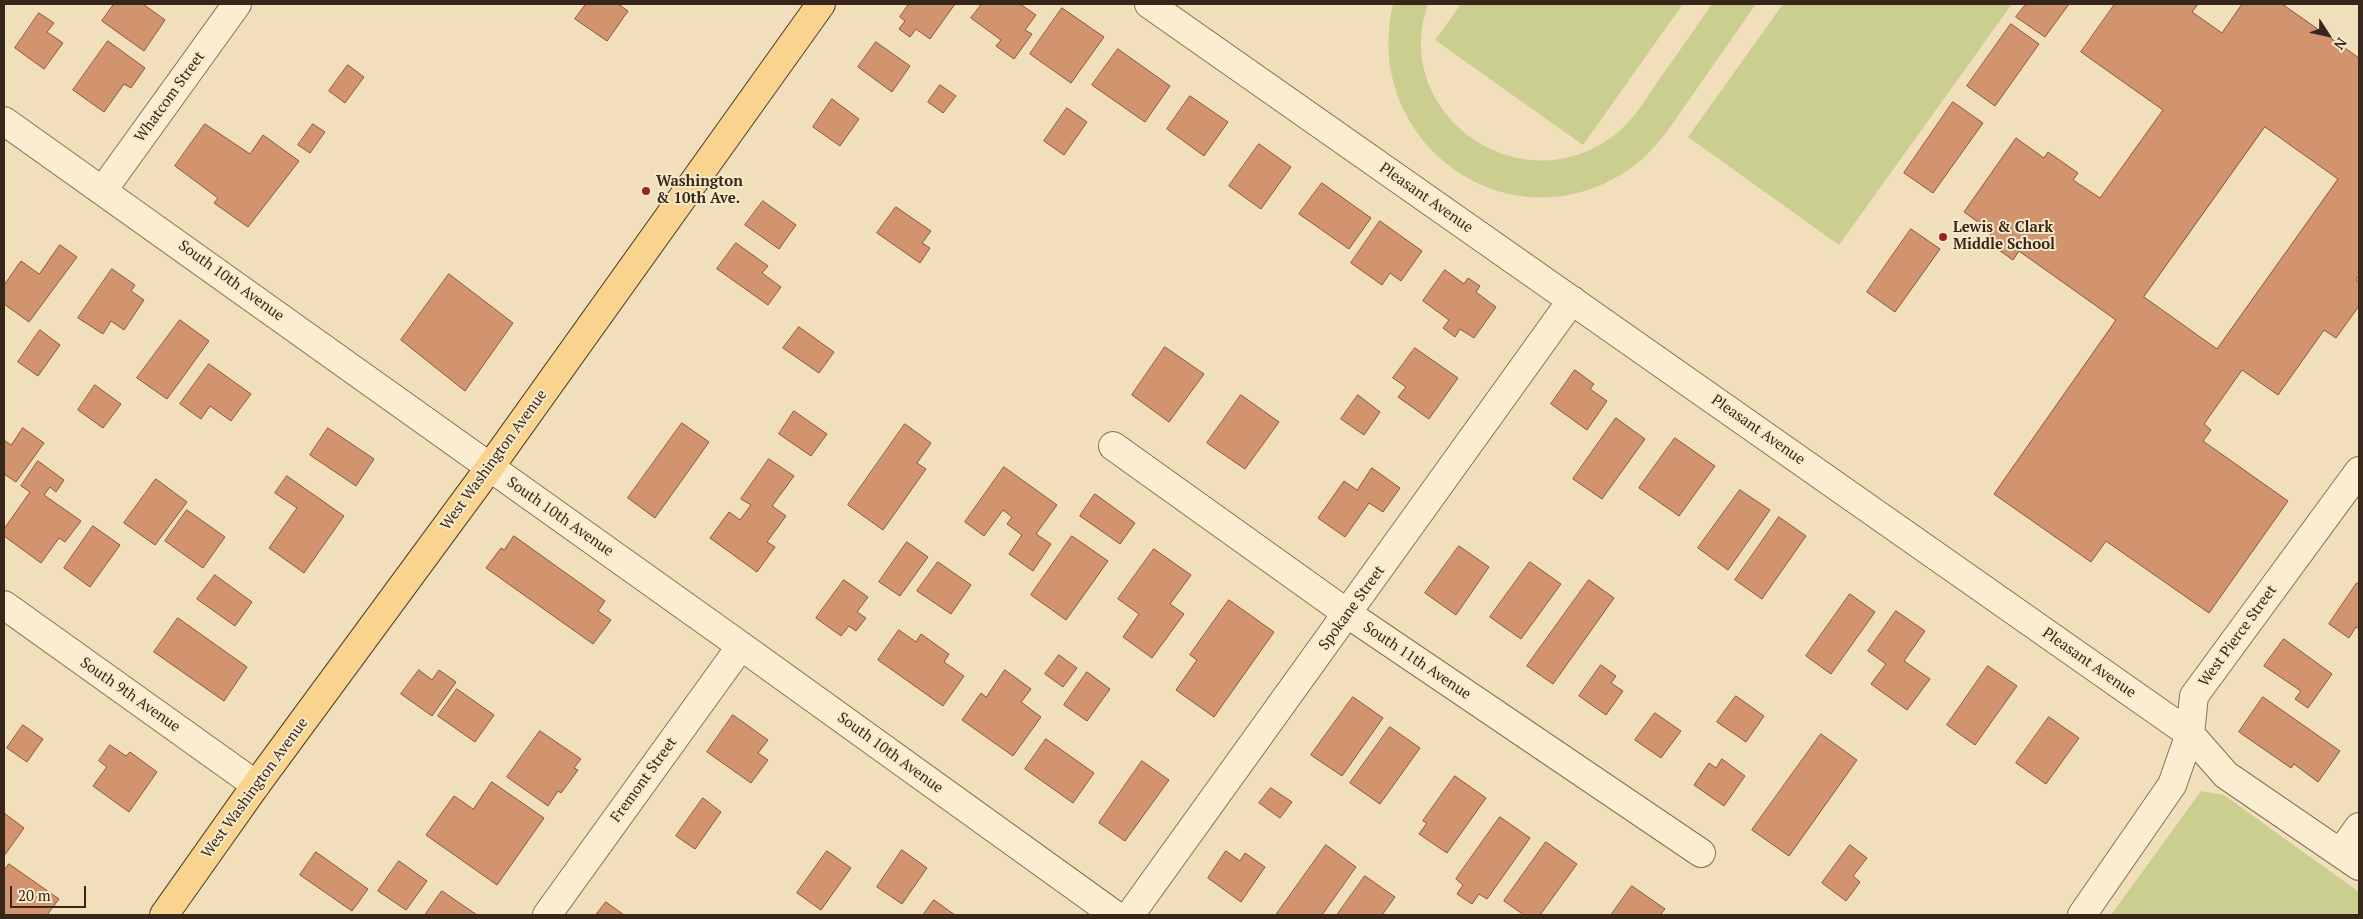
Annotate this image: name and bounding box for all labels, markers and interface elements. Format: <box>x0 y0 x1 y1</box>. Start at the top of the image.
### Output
north arrow <box>2303 10 2353 60</box>
text: N <box>2330 34 2352 54</box>
street label: Whatcom Street <box>131 48 209 146</box>
street label: Pleasant Avenue <box>1376 159 1476 237</box>
place label: Washington & 10th Ave. <box>656 173 743 208</box>
marker: Washington & 10th Ave. <box>640 185 652 197</box>
place label: Lewis & Clark Middle School <box>1953 219 2055 254</box>
marker: Lewis & Clark Middle School <box>1937 231 1949 243</box>
street label: South 10th Avenue <box>175 237 287 325</box>
street label: West Washington Avenue <box>437 386 551 534</box>
street label: Pleasant Avenue <box>1708 391 1808 469</box>
street label: South 10th Avenue <box>503 473 617 561</box>
street label: Spokane Street <box>1315 562 1389 654</box>
street label: West Pierce Street <box>2195 582 2281 690</box>
street label: South 11th Avenue <box>1360 618 1474 704</box>
street label: Pleasant Avenue <box>2039 624 2139 702</box>
street label: South 9th Avenue <box>76 654 184 736</box>
street label: South 10th Avenue <box>834 709 946 797</box>
street label: West Washington Avenue <box>198 714 312 862</box>
street label: Fremont Street <box>607 734 681 826</box>
scale bar <box>12 876 89 908</box>
text: 20 m <box>18 885 51 905</box>

